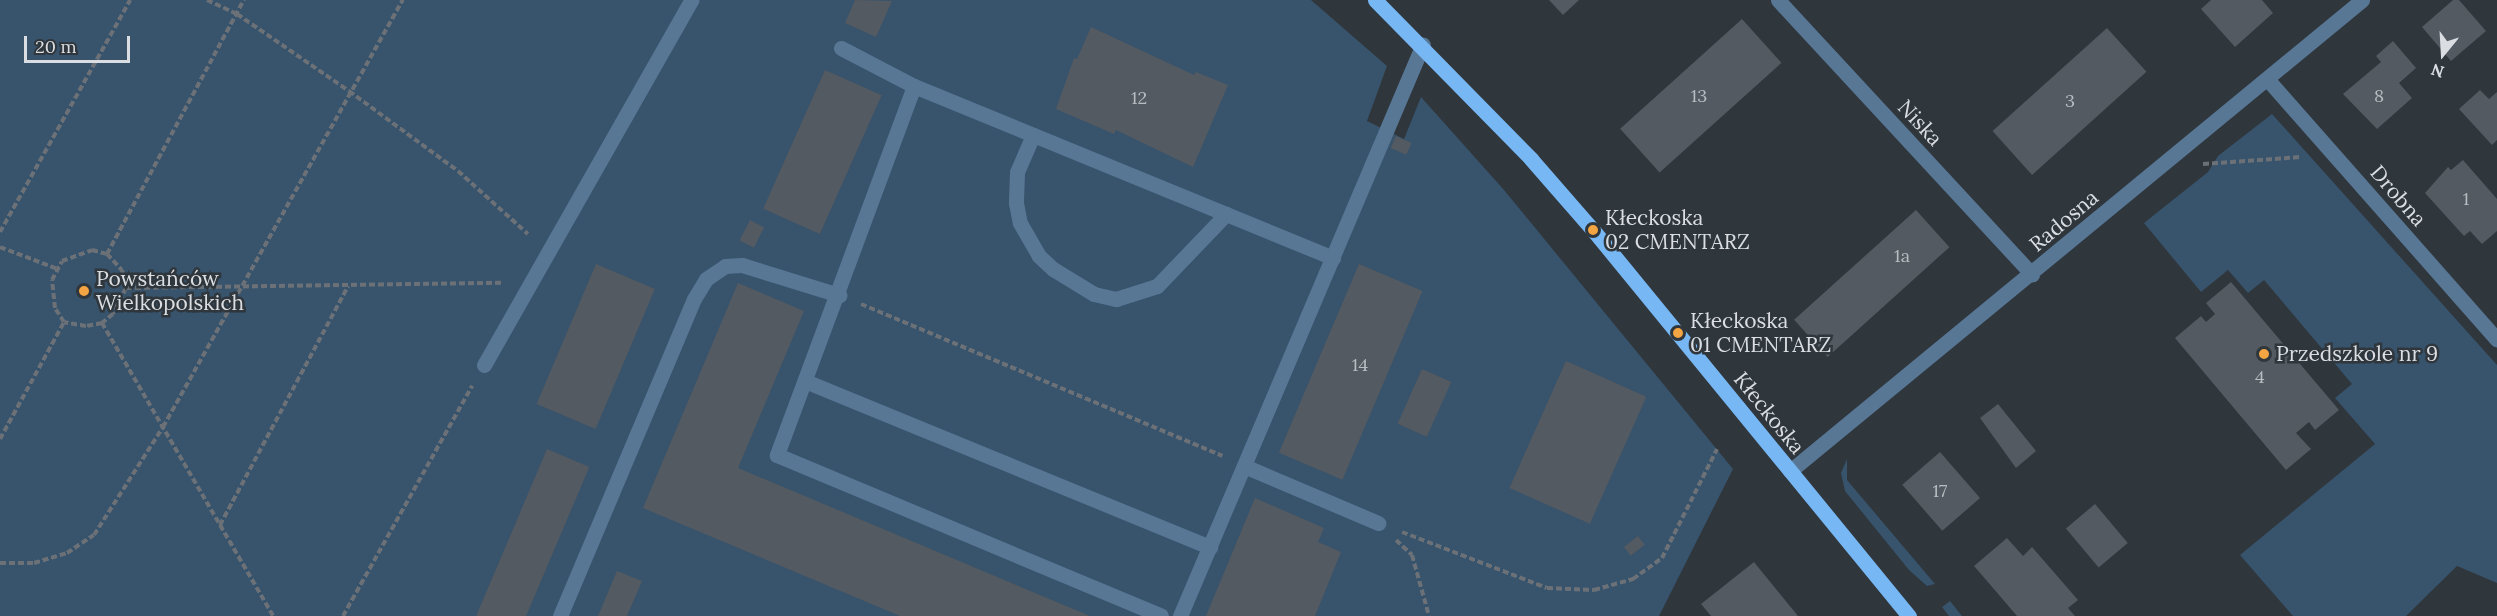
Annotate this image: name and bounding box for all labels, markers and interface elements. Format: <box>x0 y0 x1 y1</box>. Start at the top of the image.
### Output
scale bar <box>27 24 134 62</box>
north arrow <box>2413 24 2473 84</box>
text: 20 m <box>35 35 77 58</box>
text: N <box>2428 60 2446 83</box>
house number: 13 <box>1691 85 1707 107</box>
house number: 8 <box>2374 85 2384 107</box>
house number: 12 <box>1131 87 1147 109</box>
house number: 3 <box>2065 90 2075 112</box>
street label: Niska <box>1892 95 1948 151</box>
street label: Drobna <box>2365 160 2431 232</box>
street label: Radosna <box>2024 185 2104 257</box>
house number: 1 <box>2463 188 2469 210</box>
place label: Kłeckoska 02 CMENTARZ <box>1605 205 1750 255</box>
marker: Kłeckoska 02 CMENTARZ <box>1586 223 1600 237</box>
house number: 1a <box>1894 245 1910 267</box>
place label: Powstańców Wielkopolskich <box>96 266 244 316</box>
marker: Powstańców Wielkopolskich <box>77 284 91 298</box>
place label: Kłeckoska 01 CMENTARZ <box>1690 308 1831 358</box>
marker: Kłeckoska 01 CMENTARZ <box>1671 326 1685 340</box>
place label: Przedszkole nr 9 <box>2276 341 2438 367</box>
marker: Przedszkole nr 9 <box>2257 347 2271 361</box>
house number: 14 <box>1352 354 1368 376</box>
house number: 4 <box>2255 366 2265 388</box>
street label: Kłeckoska <box>1728 367 1810 459</box>
house number: 17 <box>1933 480 1947 502</box>

